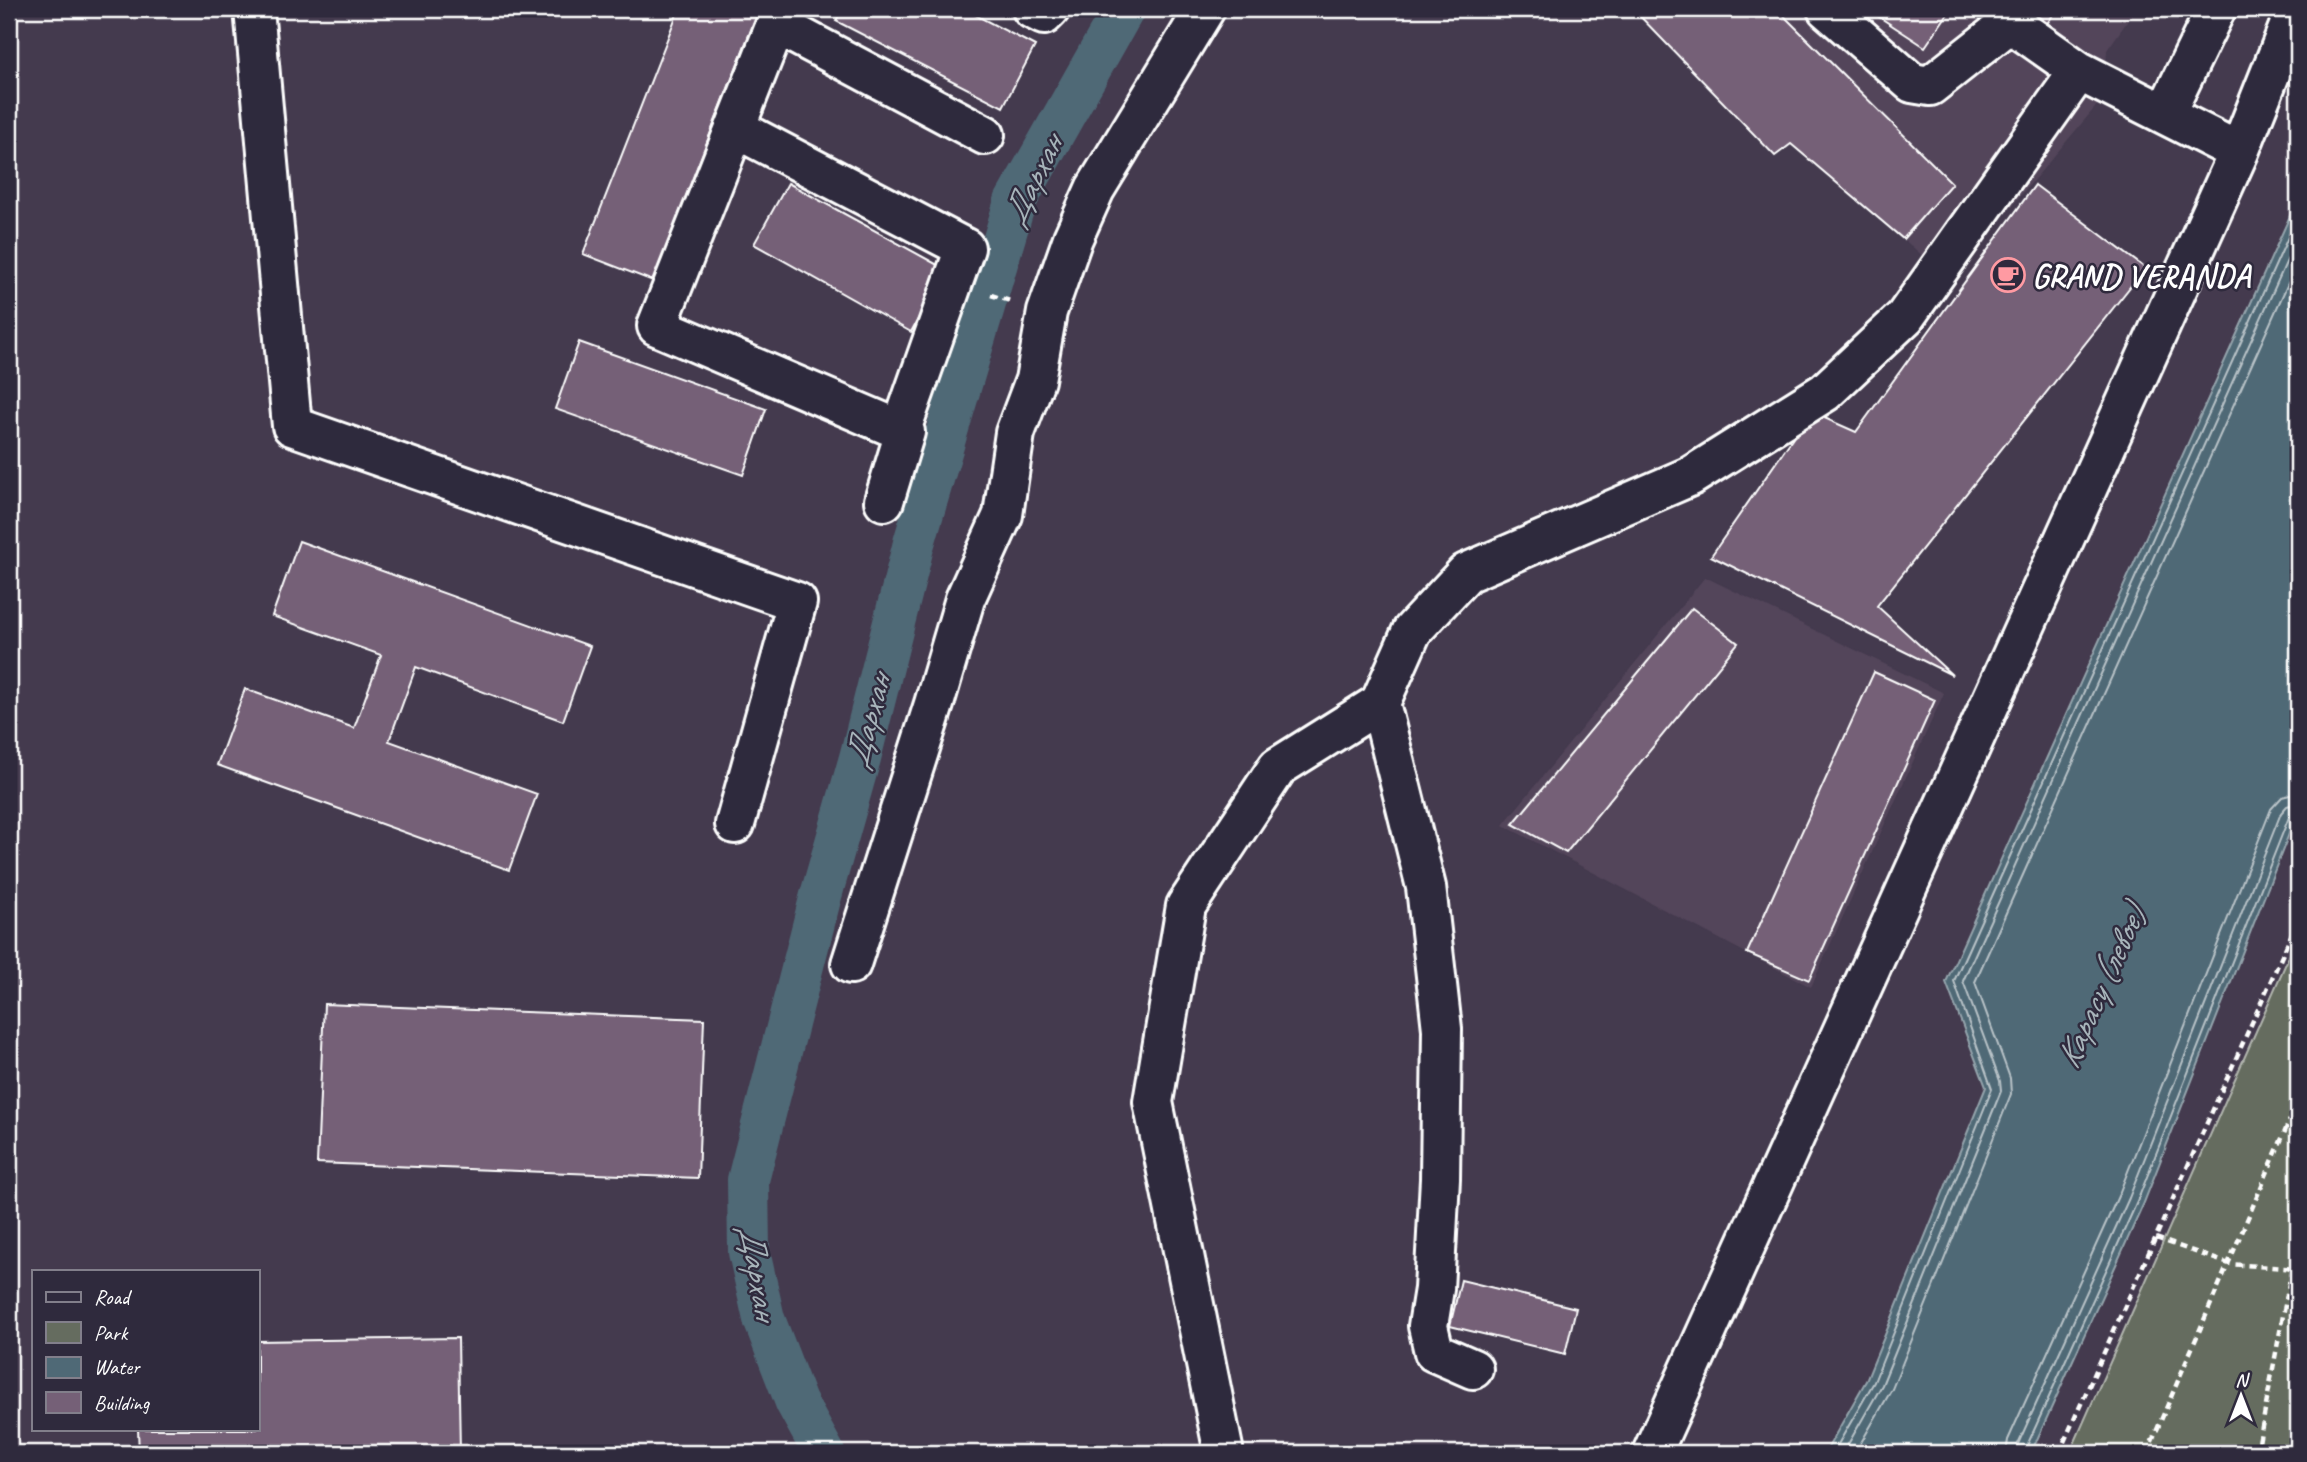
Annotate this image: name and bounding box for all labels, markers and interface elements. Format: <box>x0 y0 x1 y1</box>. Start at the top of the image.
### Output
water label: Дархан <box>991 123 1076 233</box>
place label: GRAND VERANDA <box>2032 255 2252 297</box>
cafe icon: GRAND VERANDA <box>1989 256 2027 294</box>
water label: Дархан <box>833 664 903 773</box>
water label: Карасу (левое) <box>2045 893 2159 1075</box>
water label: Дархан <box>728 1221 790 1328</box>
legend <box>32 1270 259 1430</box>
text: Road <box>94 1284 133 1310</box>
text: Park <box>94 1320 129 1346</box>
text: Water <box>94 1354 141 1380</box>
north arrow <box>2206 1360 2276 1430</box>
text: N <box>2235 1368 2250 1392</box>
text: Building <box>94 1390 151 1416</box>

